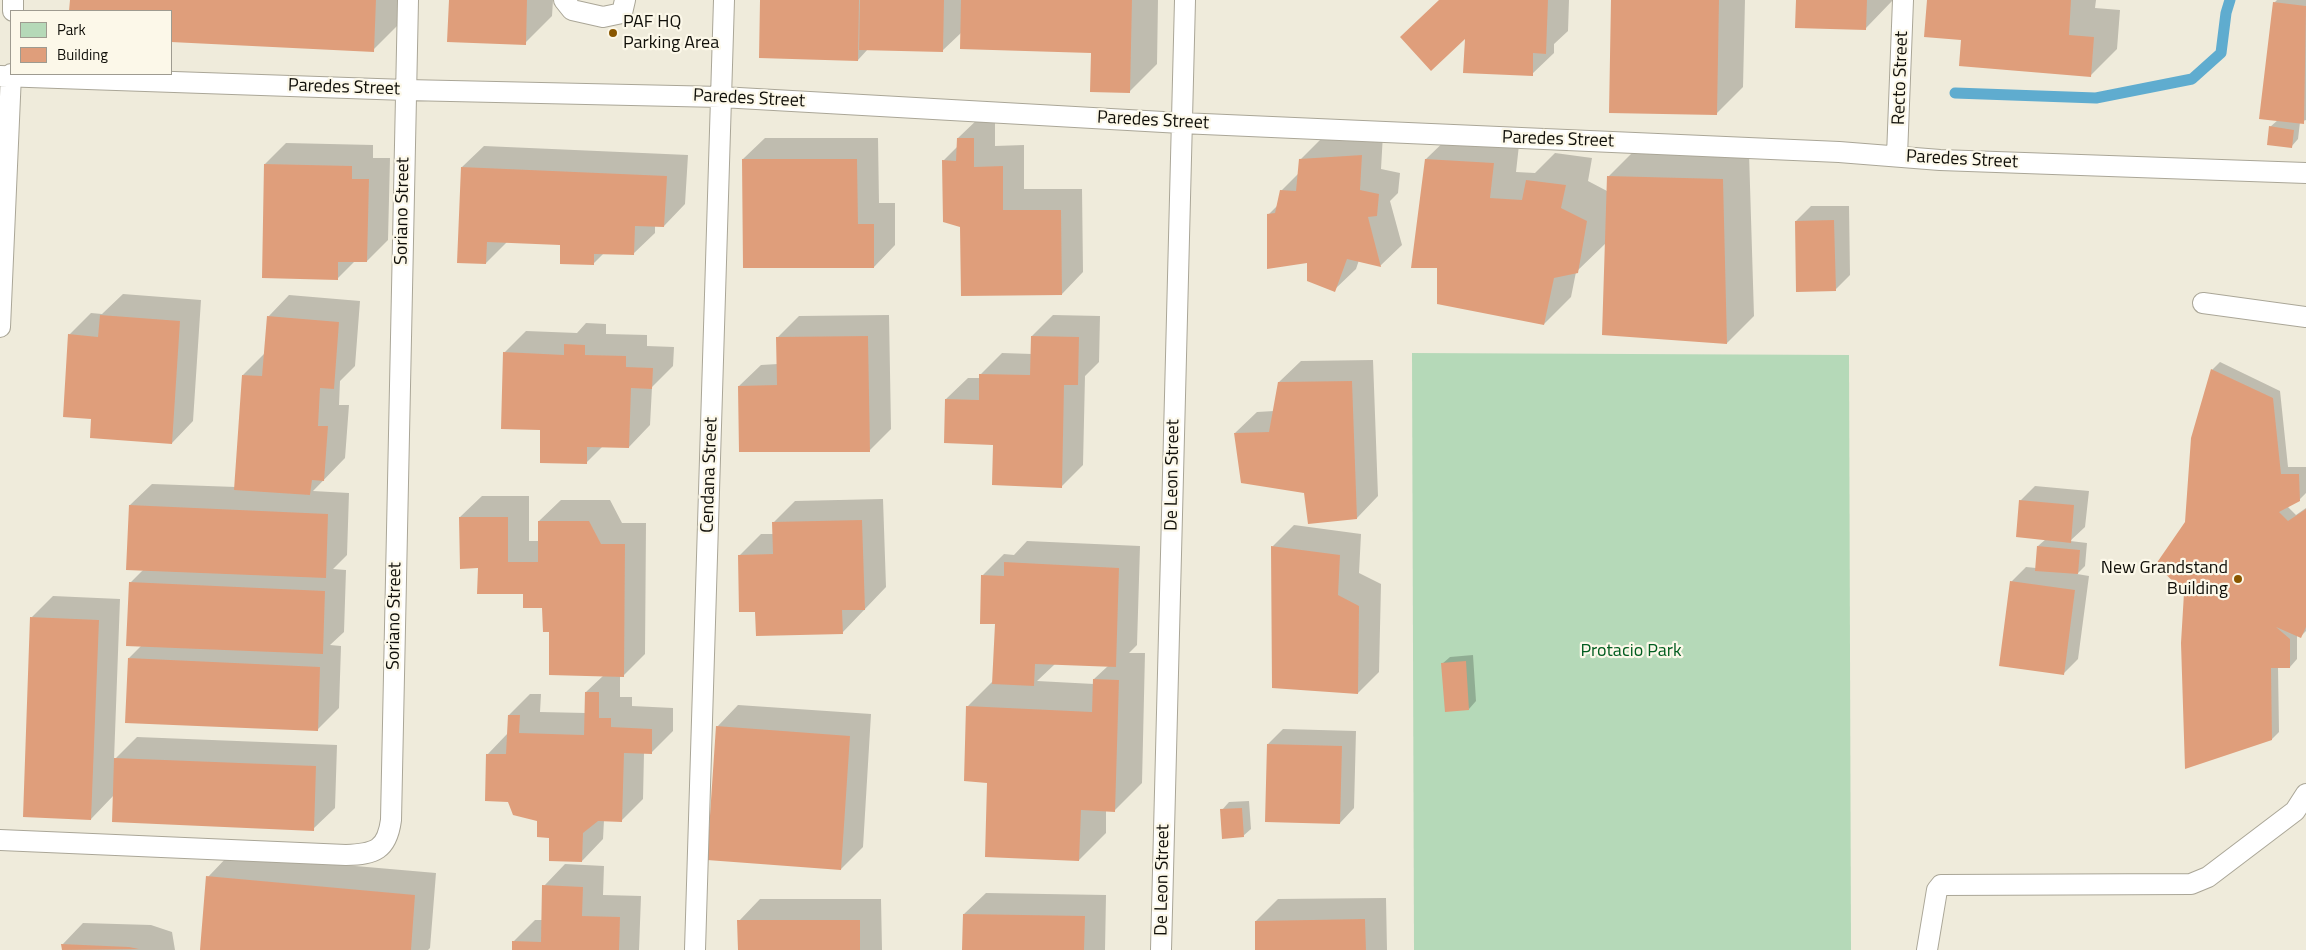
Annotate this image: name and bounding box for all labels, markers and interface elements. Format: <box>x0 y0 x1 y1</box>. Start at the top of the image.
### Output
legend <box>10 10 172 75</box>
place label: PAF HQ Parking Area <box>623 12 719 54</box>
text: Park <box>57 18 86 41</box>
marker: PAF HQ Parking Area <box>607 27 619 39</box>
street label: Recto Street <box>1889 31 1913 125</box>
text: Building <box>57 43 108 66</box>
street label: Paredes Street <box>288 75 400 101</box>
street label: Paredes Street <box>692 85 806 113</box>
street label: Paredes Street <box>1096 107 1210 135</box>
street label: Paredes Street <box>1502 127 1614 153</box>
street label: Paredes Street <box>1905 146 2019 174</box>
street label: Soriano Street <box>391 157 415 265</box>
street label: Cendana Street <box>697 417 723 533</box>
street label: De Leon Street <box>1161 419 1185 531</box>
place label: New Grandstand Building <box>2101 558 2228 600</box>
street label: Soriano Street <box>383 562 407 670</box>
marker: New Grandstand Building <box>2232 573 2244 585</box>
park label: Protacio Park <box>1580 641 1682 663</box>
street label: De Leon Street <box>1151 824 1175 936</box>

